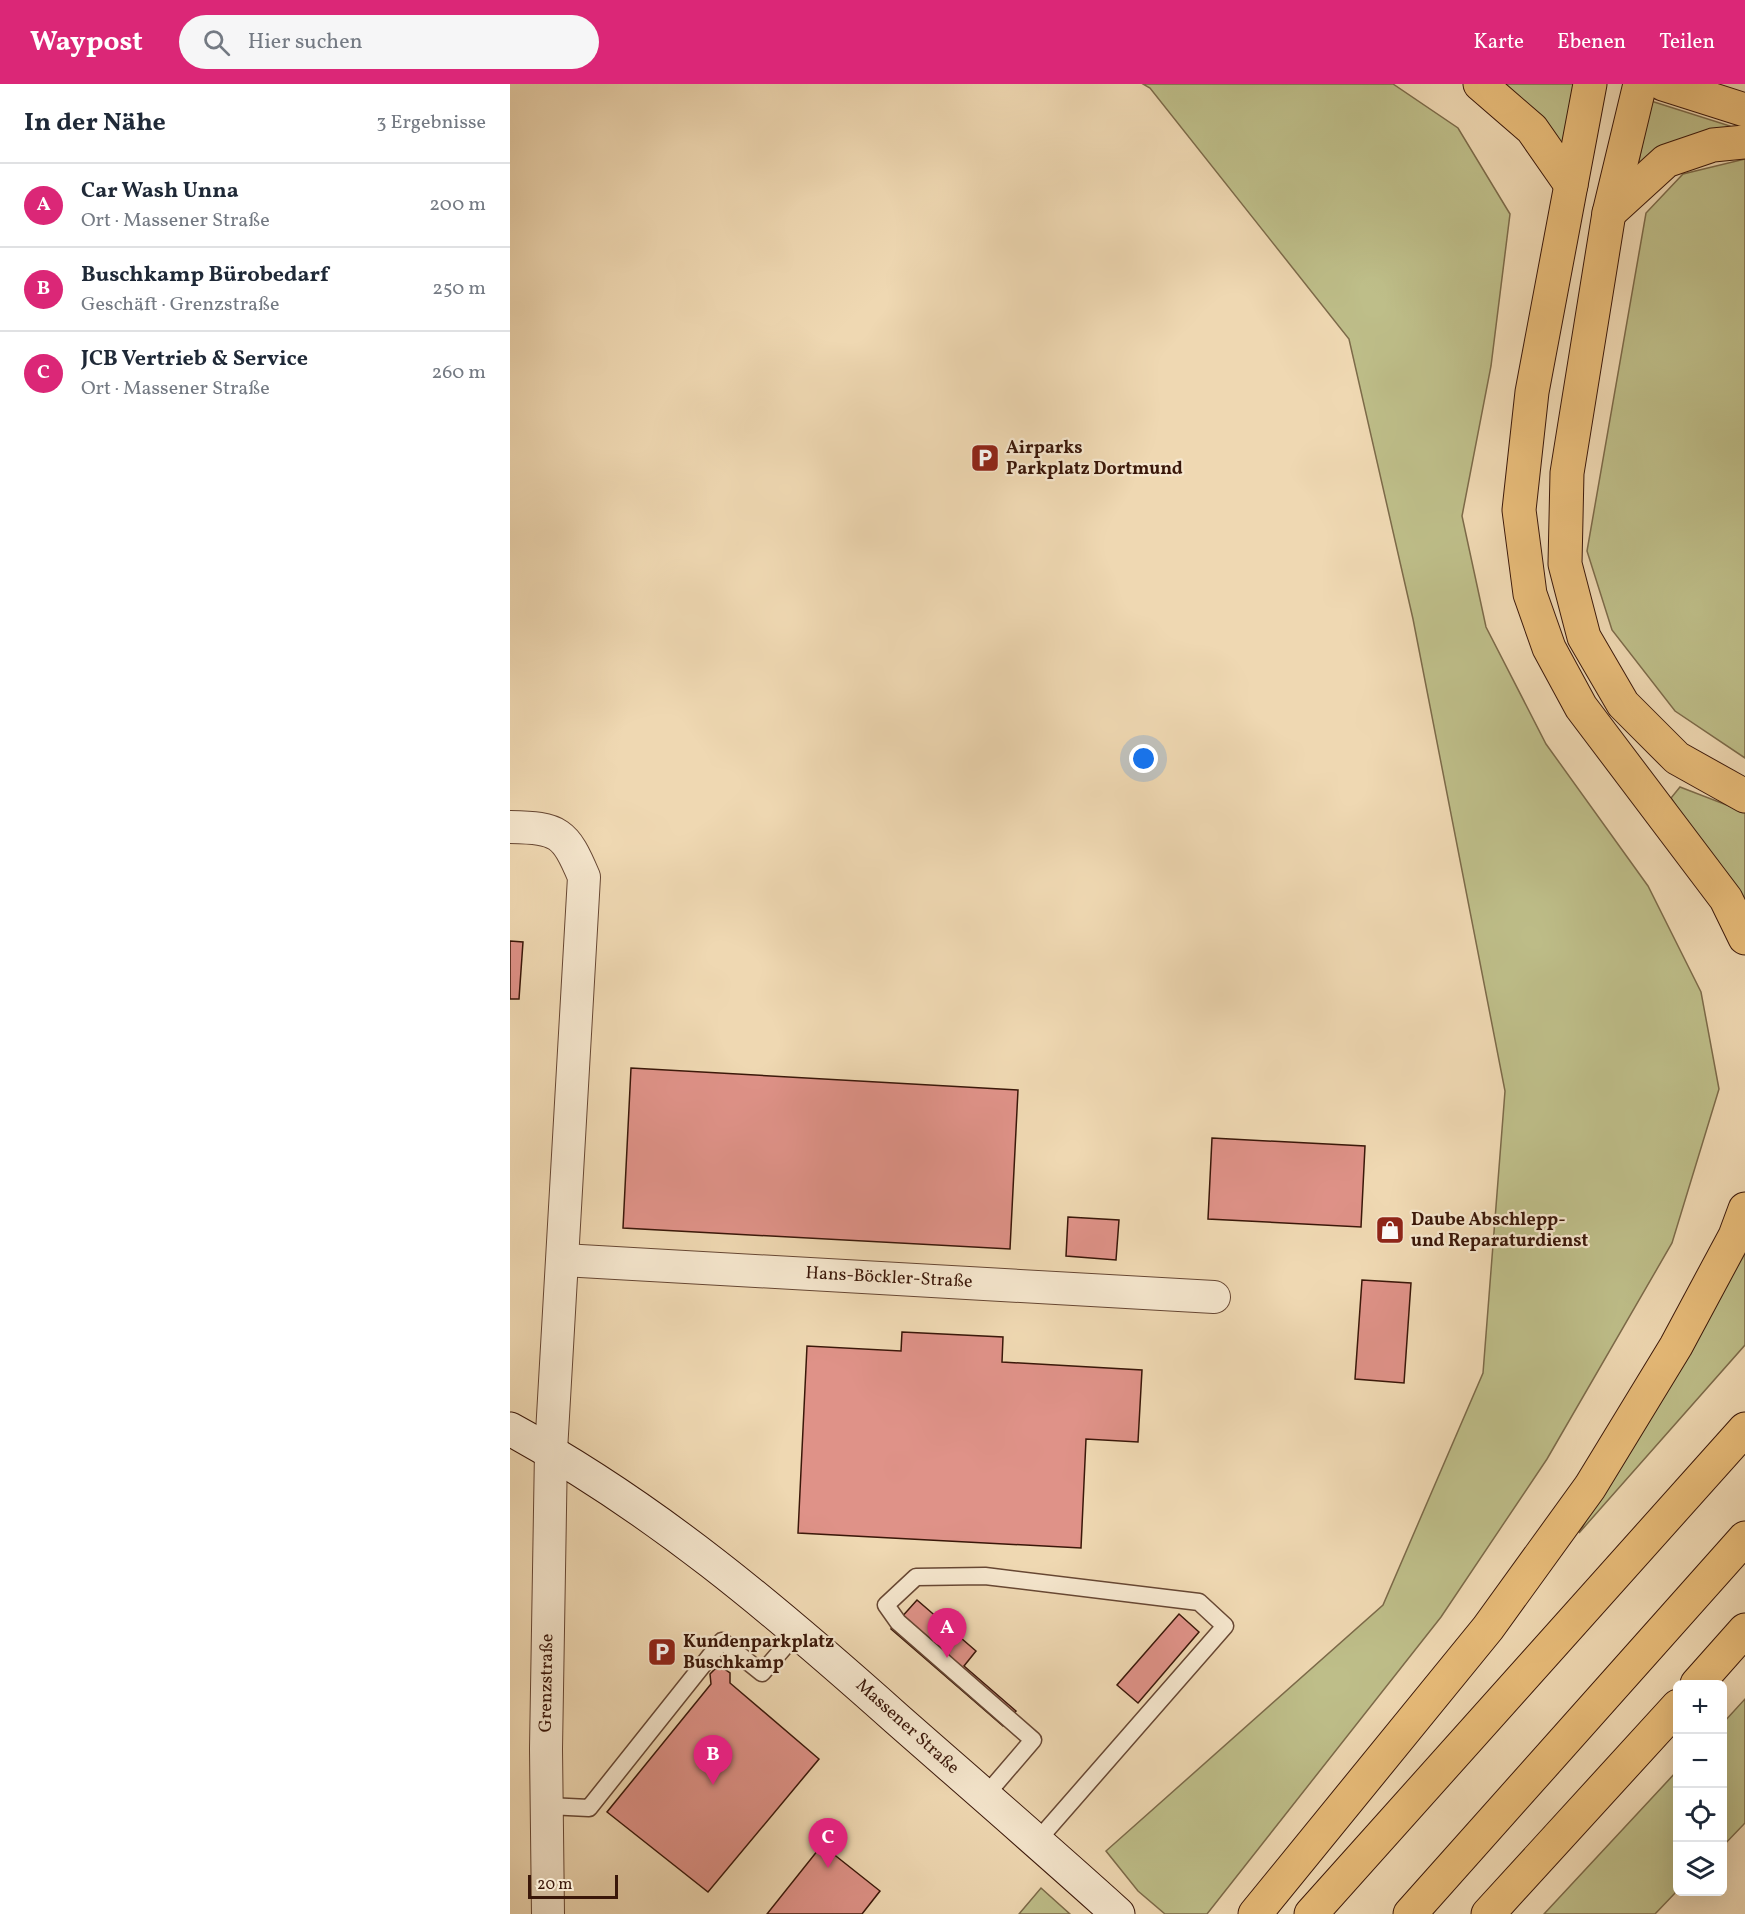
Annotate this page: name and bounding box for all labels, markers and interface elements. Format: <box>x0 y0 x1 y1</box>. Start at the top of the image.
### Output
search box <box>179 15 599 69</box>
text: Waypost <box>30 23 143 62</box>
icon: search <box>200 26 233 59</box>
text: Hier suchen <box>248 27 363 58</box>
text: Karte <box>1473 28 1524 57</box>
text: Ebenen <box>1557 28 1626 57</box>
text: Teilen <box>1659 28 1715 57</box>
text: In der Nähe <box>24 105 166 141</box>
text: 3 Ergebnisse <box>376 109 486 137</box>
text: Car Wash Unna <box>81 176 239 207</box>
text: A <box>36 191 51 219</box>
text: 200 m <box>429 191 486 219</box>
text: Ort · Massener Straße <box>81 207 270 235</box>
text: Buschkamp Bürobedarf <box>81 260 329 291</box>
text: B <box>37 275 50 303</box>
text: 250 m <box>432 275 486 303</box>
text: Geschäft · Grenzstraße <box>81 291 279 319</box>
text: JCB Vertrieb & Service <box>81 344 308 375</box>
text: C <box>37 359 50 387</box>
text: 260 m <box>431 359 486 387</box>
text: Ort · Massener Straße <box>81 375 270 403</box>
place label: Airparks Parkplatz Dortmund <box>1006 436 1183 482</box>
parking icon: Airparks Parkplatz Dortmund <box>969 442 1001 474</box>
your location <box>1129 744 1158 773</box>
place label: Daube Abschlepp- und Reparaturdienst <box>1411 1208 1588 1254</box>
shop icon: Daube Abschlepp- und Reparaturdienst <box>1374 1214 1406 1246</box>
street label: Hans-Böckler-Straße <box>805 1261 973 1295</box>
pin: A <box>928 1608 966 1658</box>
place label: Kundenparkplatz Buschkamp <box>683 1630 834 1676</box>
street label: Grenzstraße <box>534 1633 560 1733</box>
parking icon: Kundenparkplatz Buschkamp <box>646 1636 678 1668</box>
street label: Massener Straße <box>850 1674 964 1780</box>
map controls <box>1673 1680 1727 1896</box>
button: + <box>1673 1680 1727 1734</box>
button: − <box>1673 1734 1727 1788</box>
pin: B <box>694 1736 732 1785</box>
button: locate <box>1673 1788 1727 1842</box>
pin: C <box>808 1818 848 1868</box>
button: layers <box>1673 1842 1727 1896</box>
scale bar <box>528 1872 618 1900</box>
text: 20 m <box>537 1874 572 1896</box>

